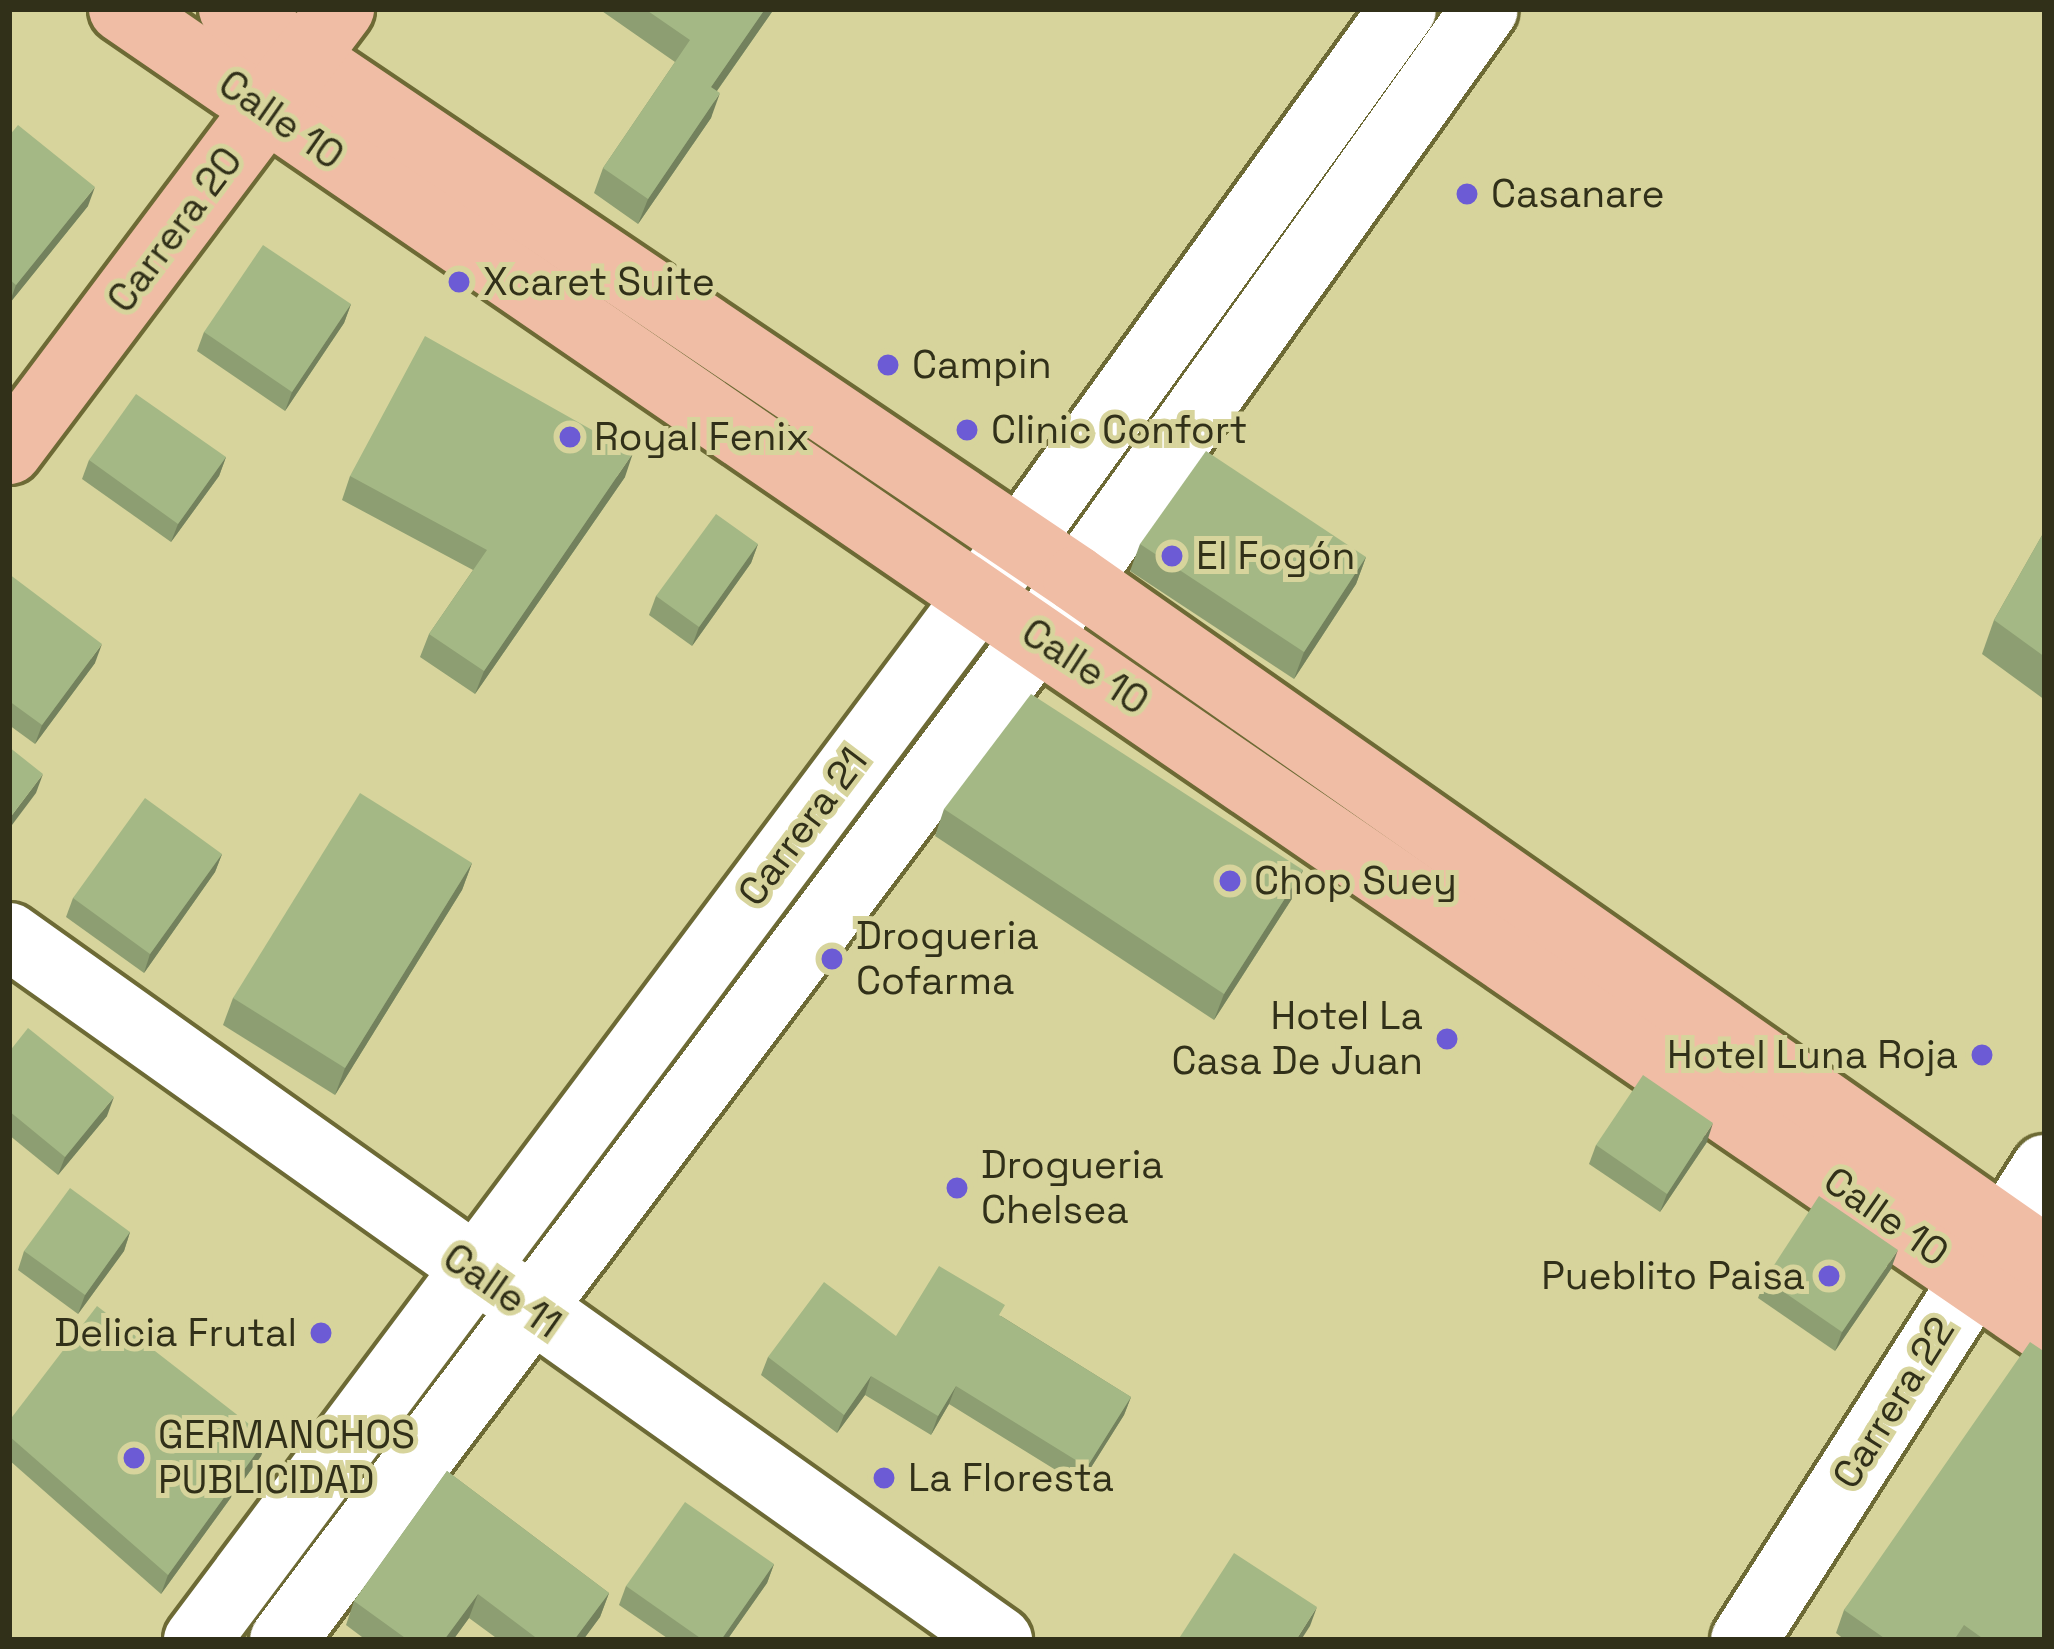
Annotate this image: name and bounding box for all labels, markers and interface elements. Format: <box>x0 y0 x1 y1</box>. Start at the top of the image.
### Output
street label: Calle 10 <box>210 60 352 180</box>
street label: Carrera 20 <box>98 138 252 322</box>
place label: Casanare <box>1491 171 1665 217</box>
marker: Casanare <box>1454 181 1480 207</box>
place label: Xcaret Suite <box>483 259 715 305</box>
marker: Xcaret Suite <box>446 269 472 295</box>
place label: Campin <box>912 342 1052 388</box>
marker: Campin <box>875 352 901 378</box>
place label: Clinic Confort <box>991 407 1248 453</box>
place label: Royal Fenix <box>594 414 809 460</box>
marker: Clinic Confort <box>954 417 980 443</box>
marker: Royal Fenix <box>557 424 583 450</box>
place label: El Fogón <box>1196 533 1356 579</box>
marker: El Fogón <box>1159 543 1185 569</box>
street label: Calle 10 <box>1013 609 1157 725</box>
street label: Carrera 21 <box>728 739 878 915</box>
place label: Chop Suey <box>1254 858 1457 904</box>
marker: Chop Suey <box>1217 868 1243 894</box>
place label: Drogueria Cofarma <box>856 914 1039 1005</box>
marker: Drogueria Cofarma <box>819 946 845 972</box>
place label: Hotel La Casa De Juan <box>1172 994 1423 1085</box>
marker: Hotel La Casa De Juan <box>1434 1026 1460 1052</box>
place label: Hotel Luna Roja <box>1667 1032 1958 1078</box>
marker: Hotel Luna Roja <box>1969 1042 1995 1068</box>
place label: Drogueria Chelsea <box>981 1143 1164 1234</box>
street label: Calle 10 <box>1815 1157 1957 1277</box>
marker: Drogueria Chelsea <box>944 1175 970 1201</box>
street label: Calle 11 <box>434 1234 570 1348</box>
place label: Pueblito Paisa <box>1541 1253 1805 1299</box>
marker: Pueblito Paisa <box>1816 1263 1842 1289</box>
street label: Carrera 22 <box>1823 1309 1965 1497</box>
place label: Delicia Frutal <box>54 1310 297 1356</box>
marker: Delicia Frutal <box>308 1320 334 1346</box>
place label: GERMANCHOS PUBLICIDAD <box>158 1413 415 1504</box>
marker: GERMANCHOS PUBLICIDAD <box>121 1445 147 1471</box>
place label: La Floresta <box>908 1455 1114 1501</box>
marker: La Floresta <box>871 1465 897 1491</box>

